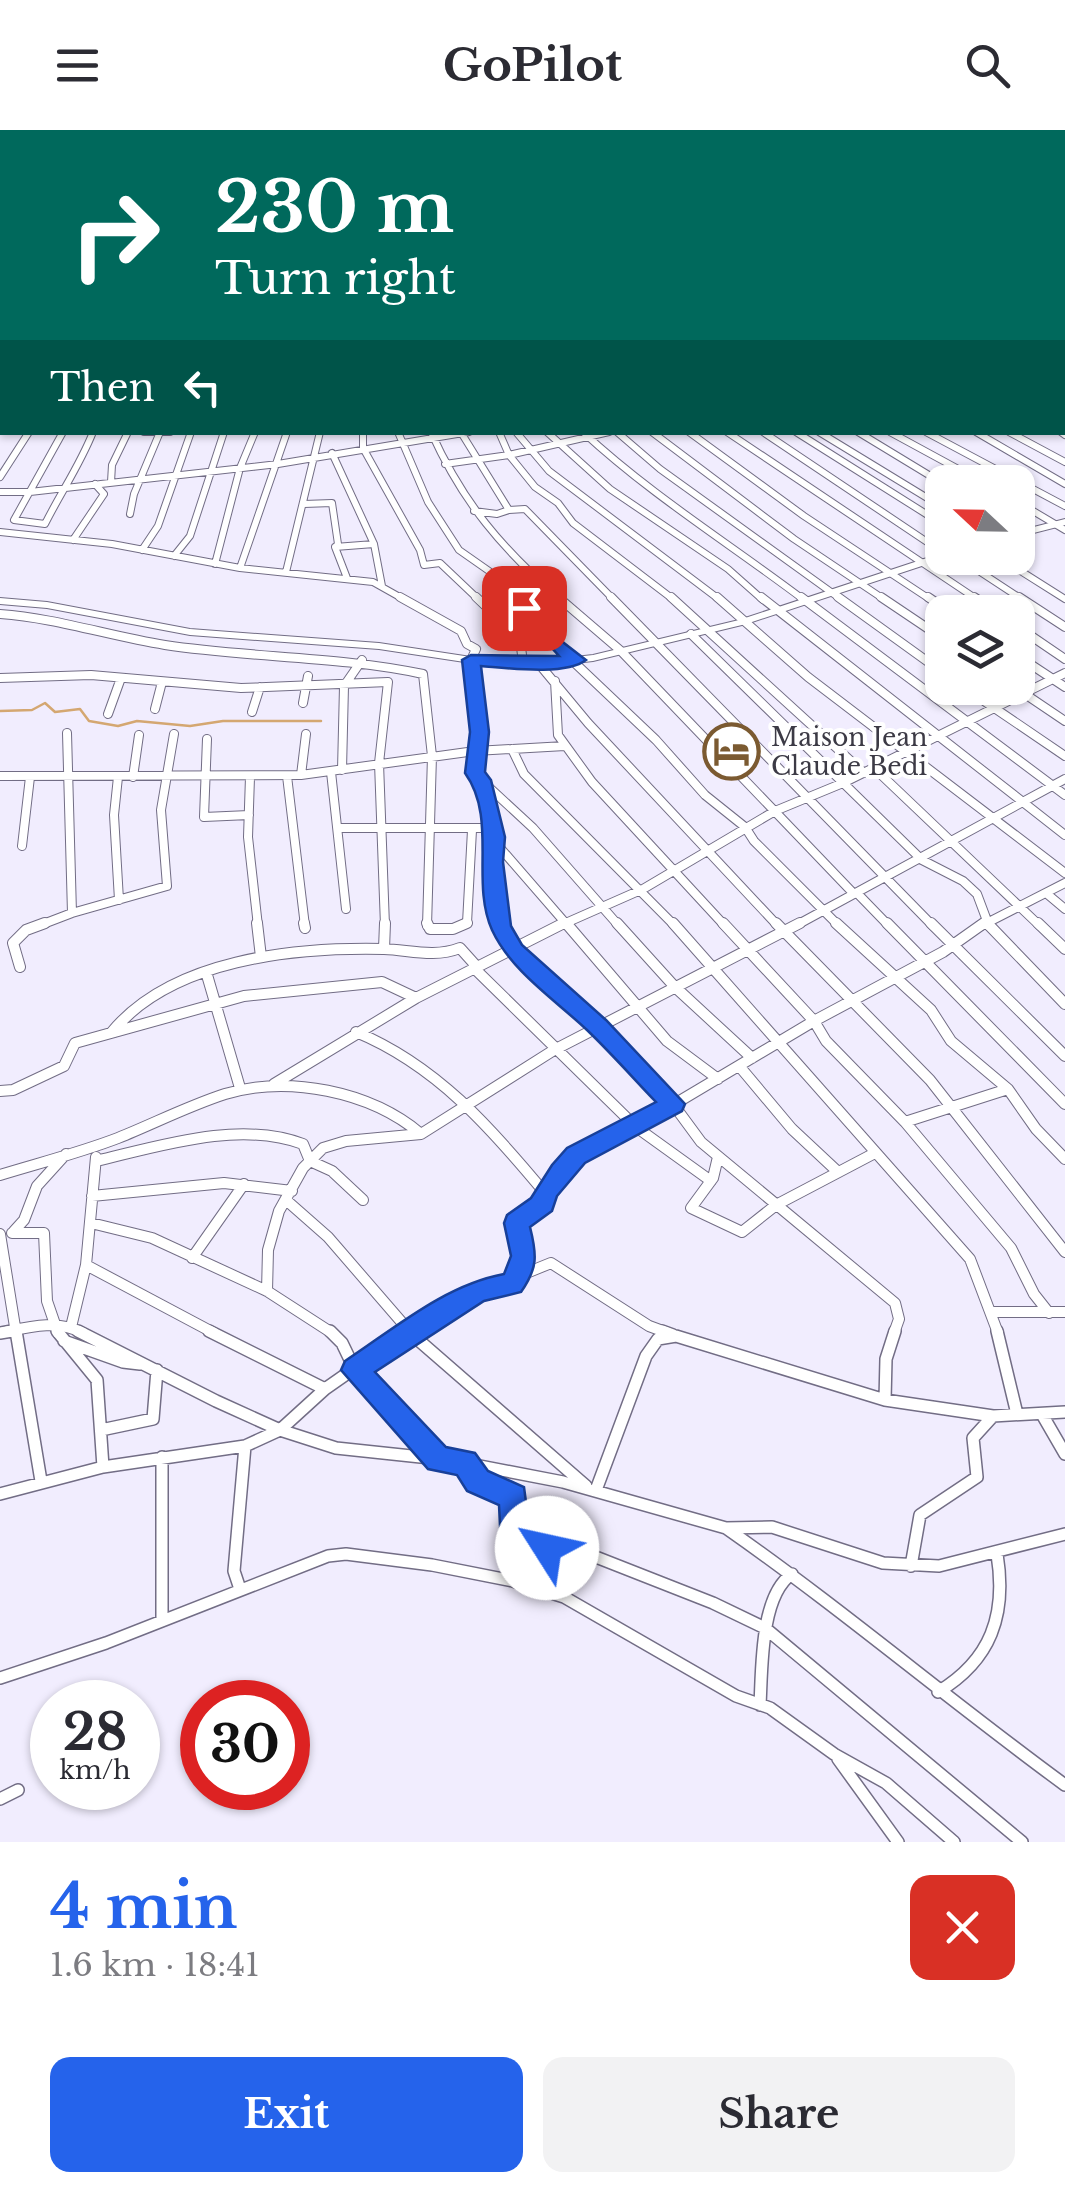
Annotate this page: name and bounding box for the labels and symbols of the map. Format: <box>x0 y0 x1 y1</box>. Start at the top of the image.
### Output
north arrow <box>925 465 1035 575</box>
pin <box>482 566 567 651</box>
hotel icon: Maison Jean Claude Bedi <box>702 721 762 781</box>
place label: Maison Jean Claude Bedi <box>771 722 928 782</box>
position arrow <box>495 1496 599 1600</box>
speed limit sign: 30 <box>180 1680 310 1810</box>

